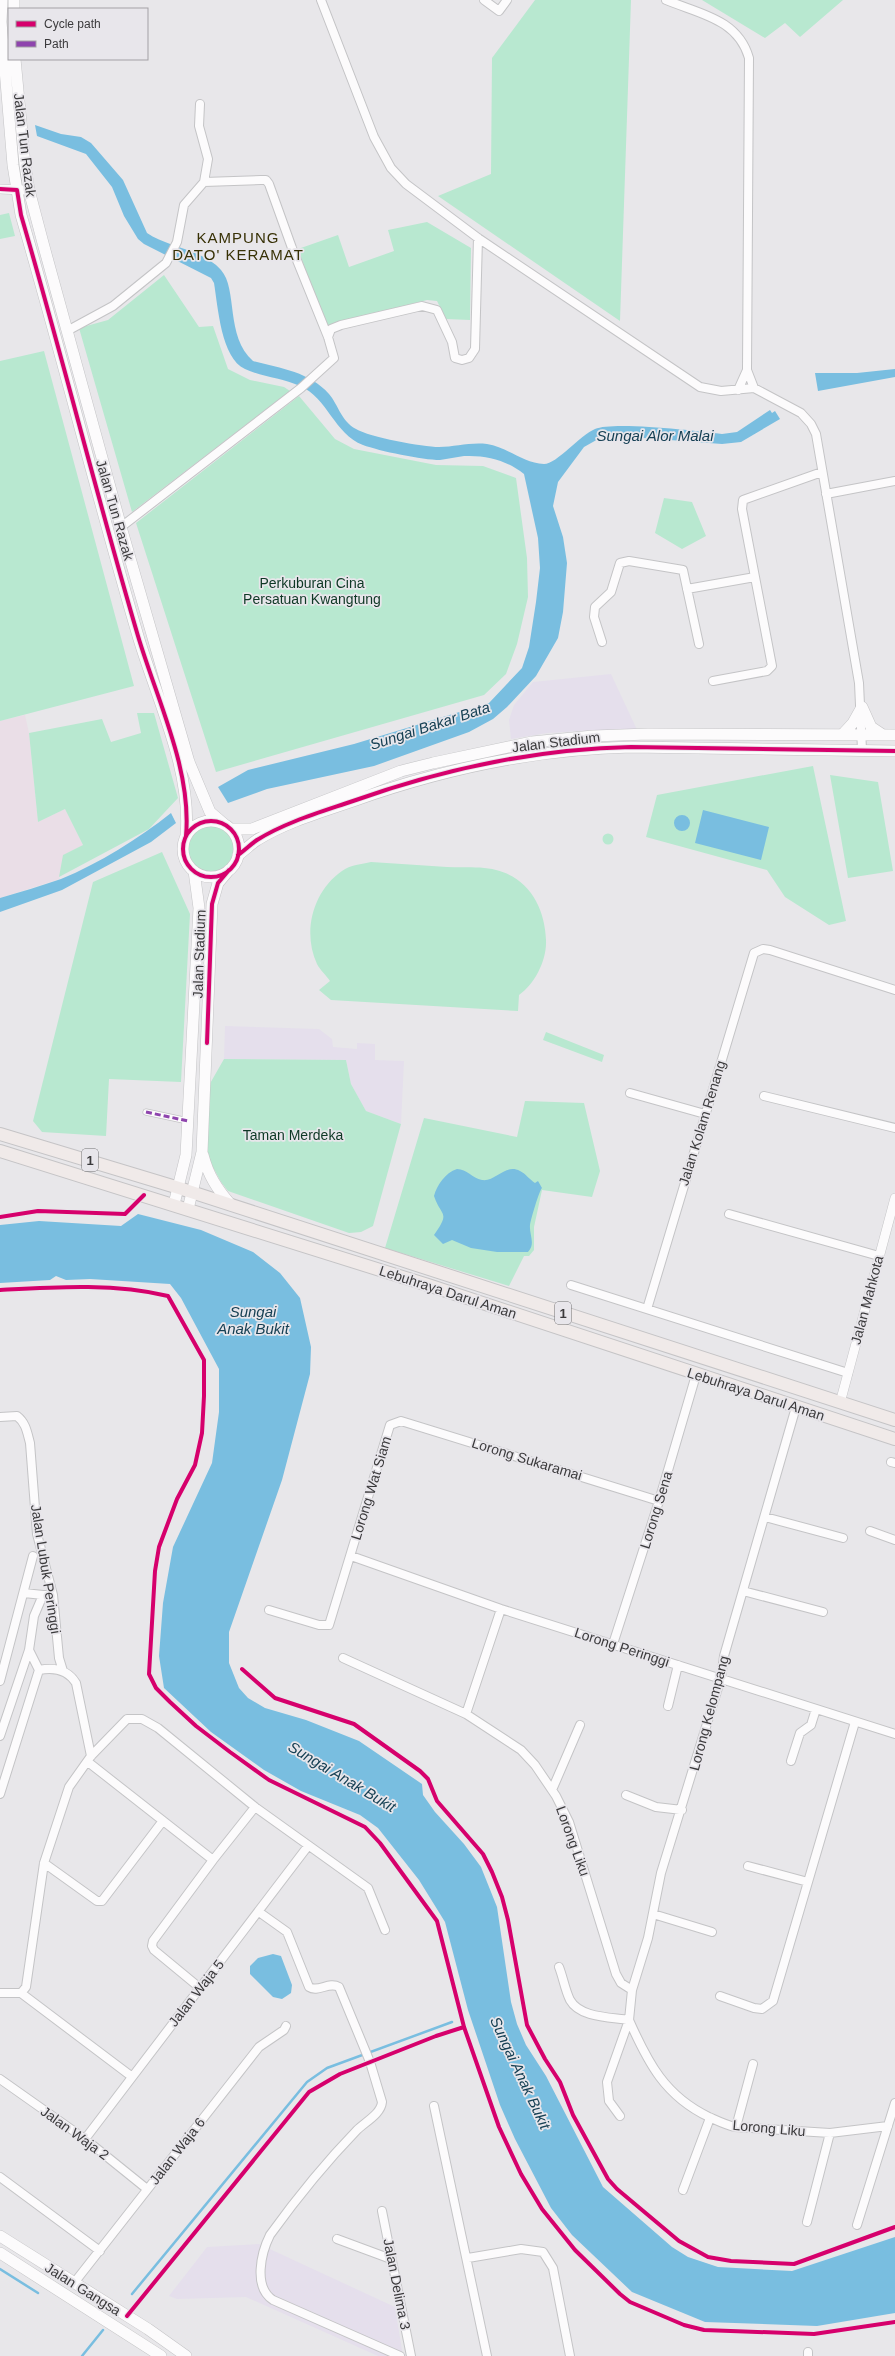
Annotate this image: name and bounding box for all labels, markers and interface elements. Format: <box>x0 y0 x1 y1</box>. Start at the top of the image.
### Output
legend <box>8 8 148 60</box>
text: Cycle path <box>44 17 101 31</box>
text: Path <box>44 37 69 51</box>
street label: Jalan Tun Razak <box>11 92 39 199</box>
district label: KAMPUNG DATO' KERAMAT <box>172 229 304 263</box>
water label: Sungai Alor Malai <box>596 427 714 444</box>
street label: Jalan Tun Razak <box>93 458 137 563</box>
park label: Perkuburan Cina Persatuan Kwangtung <box>243 575 381 607</box>
water label: Sungai Bakar Bata <box>368 698 492 753</box>
street label: Jalan Stadium <box>511 729 601 755</box>
street label: Jalan Stadium <box>189 909 209 999</box>
street label: Jalan Kolam Renang <box>675 1059 729 1187</box>
park label: Taman Merdeka <box>243 1127 343 1143</box>
road number: 1 <box>82 1149 98 1171</box>
street label: Jalan Mahkota <box>847 1254 887 1346</box>
street label: Lebuhraya Darul Aman <box>377 1262 519 1322</box>
road number: 1 <box>555 1302 571 1324</box>
water label: Sungai Anak Bukit <box>216 1303 290 1337</box>
street label: Lebuhraya Darul Aman <box>685 1364 827 1424</box>
street label: Lorong Wat Siam <box>348 1434 394 1542</box>
street label: Lorong Sukaramai <box>470 1435 584 1483</box>
street label: Lorong Sena <box>637 1469 675 1551</box>
street label: Jalan Lubuk Peringgi <box>28 1503 64 1635</box>
street label: Lorong Peringgi <box>573 1624 671 1670</box>
street label: Lorong Kelompang <box>686 1654 732 1772</box>
water label: Sungai Anak Bukit <box>286 1738 400 1816</box>
street label: Lorong Liku <box>553 1804 593 1878</box>
street label: Jalan Waja 5 <box>165 1956 227 2030</box>
water label: Sungai Anak Bukit <box>487 2014 554 2132</box>
street label: Jalan Waja 2 <box>38 2103 112 2163</box>
street label: Jalan Waja 6 <box>146 2114 208 2188</box>
street label: Lorong Liku <box>732 2117 806 2139</box>
street label: Jalan Delima 3 <box>380 2237 414 2331</box>
street label: Jalan Gangsa <box>42 2259 124 2319</box>

